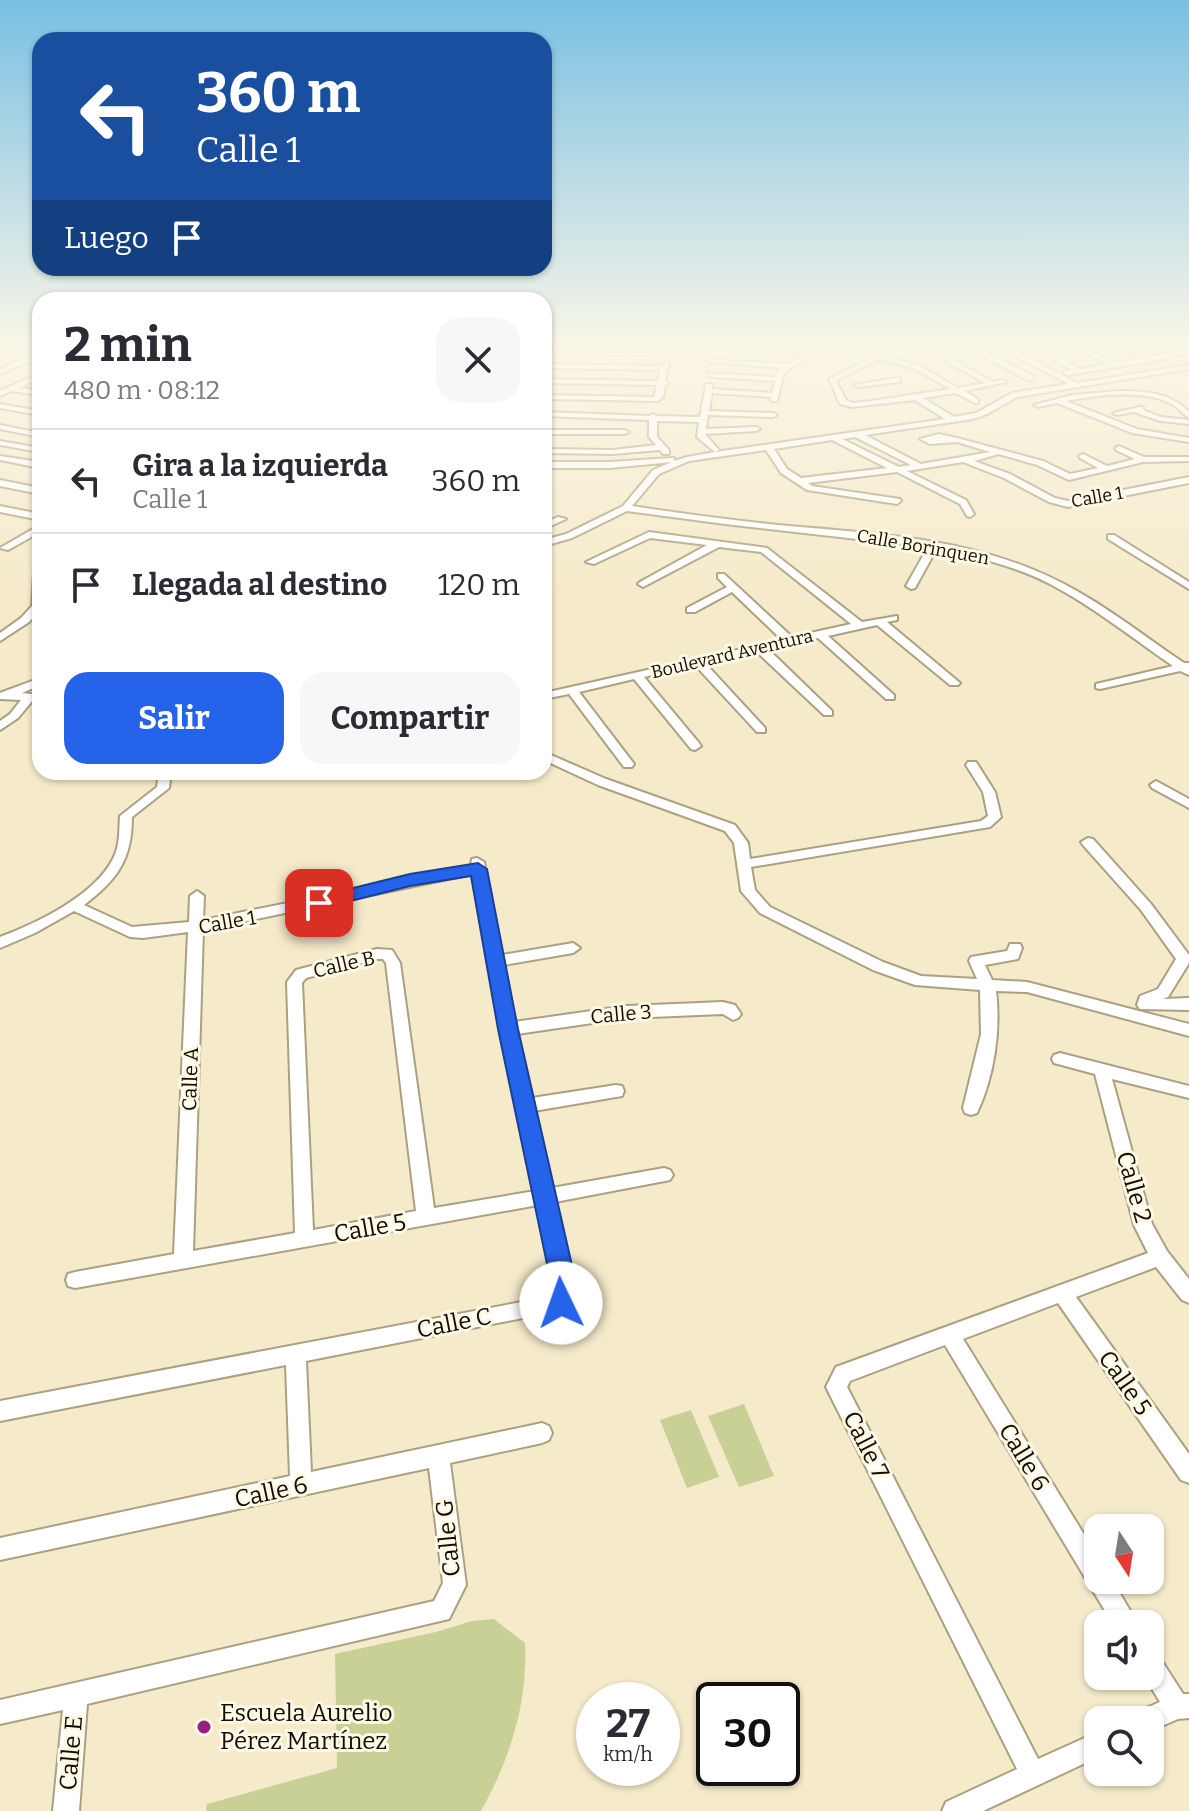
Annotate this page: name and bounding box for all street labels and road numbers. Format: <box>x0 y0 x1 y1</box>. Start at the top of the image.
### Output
street label: Calle 1 <box>1069 482 1125 512</box>
street label: Calle Borinquen <box>855 525 991 570</box>
street label: Boulevard Aventura <box>649 625 815 683</box>
street label: Calle 1 <box>196 905 258 939</box>
street label: Calle B <box>311 945 377 983</box>
street label: Calle 3 <box>589 999 653 1029</box>
street label: Calle A <box>177 1046 203 1111</box>
street label: Calle 2 <box>1110 1148 1158 1226</box>
street label: Calle 5 <box>332 1208 408 1248</box>
street label: Calle C <box>414 1302 494 1344</box>
street label: Calle 5 <box>1093 1345 1157 1421</box>
street label: Calle 7 <box>837 1407 895 1483</box>
street label: Calle 6 <box>993 1418 1055 1496</box>
street label: Calle 6 <box>232 1471 310 1513</box>
street label: Calle G <box>430 1498 466 1578</box>
street label: Calle E <box>54 1715 88 1791</box>

